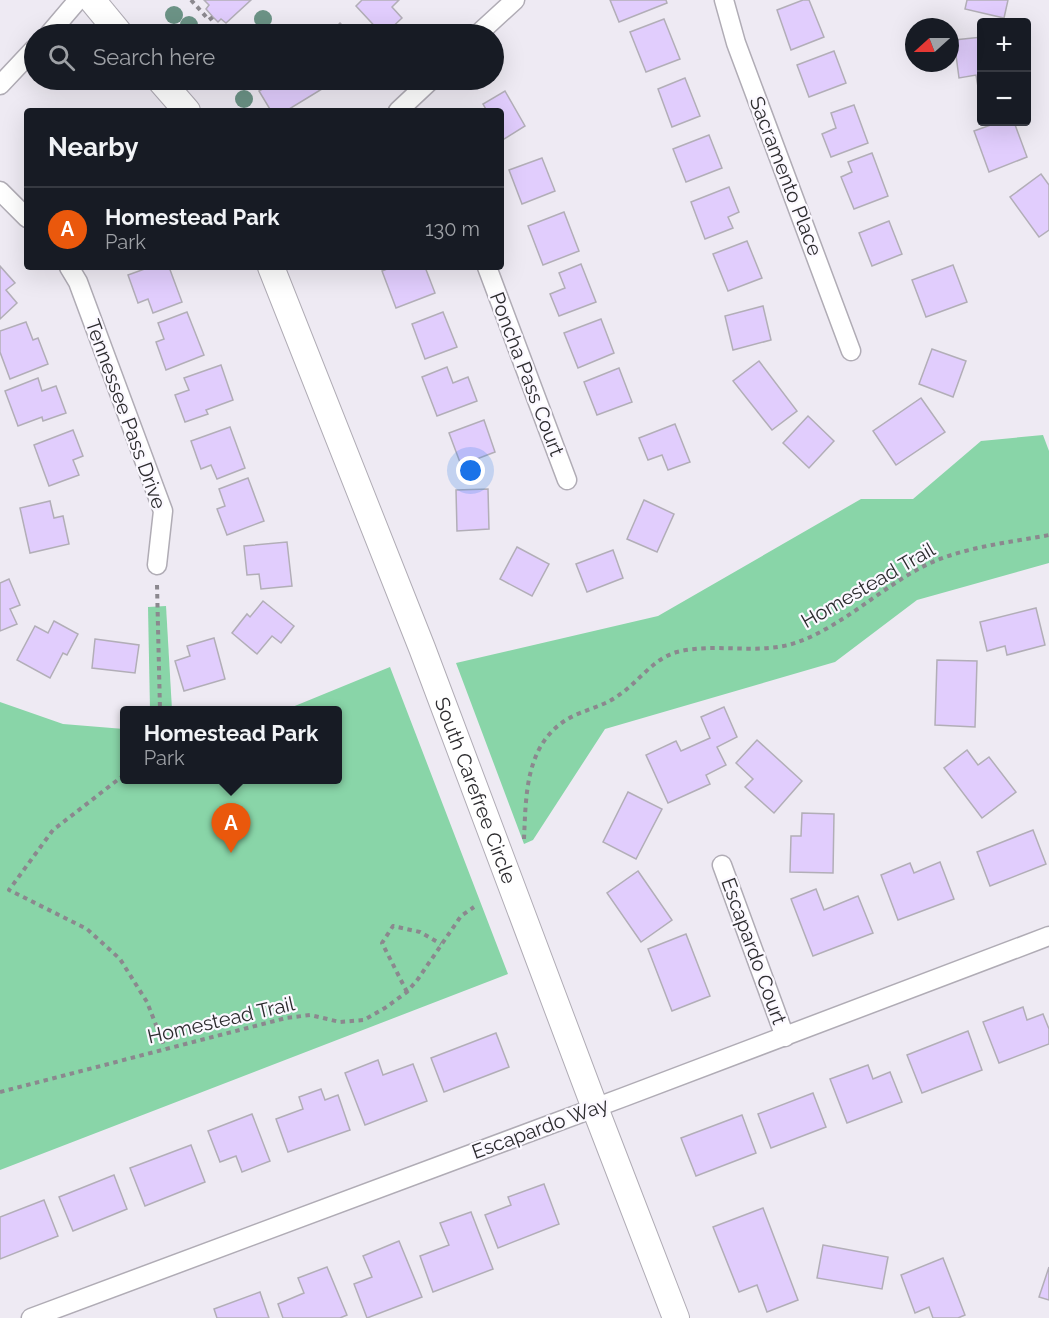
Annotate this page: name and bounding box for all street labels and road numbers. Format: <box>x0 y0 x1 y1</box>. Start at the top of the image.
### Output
street label: Sacramento Place <box>745 93 827 259</box>
street label: Poncha Pass Court <box>485 289 569 459</box>
street label: Tennessee Pass Drive <box>81 316 172 512</box>
street label: Homestead Trail <box>797 537 940 633</box>
street label: South Carefree Circle <box>430 694 522 887</box>
street label: Escapardo Court <box>716 874 792 1028</box>
street label: Homestead Trail <box>145 991 298 1049</box>
street label: Escapardo Way <box>468 1092 612 1164</box>

